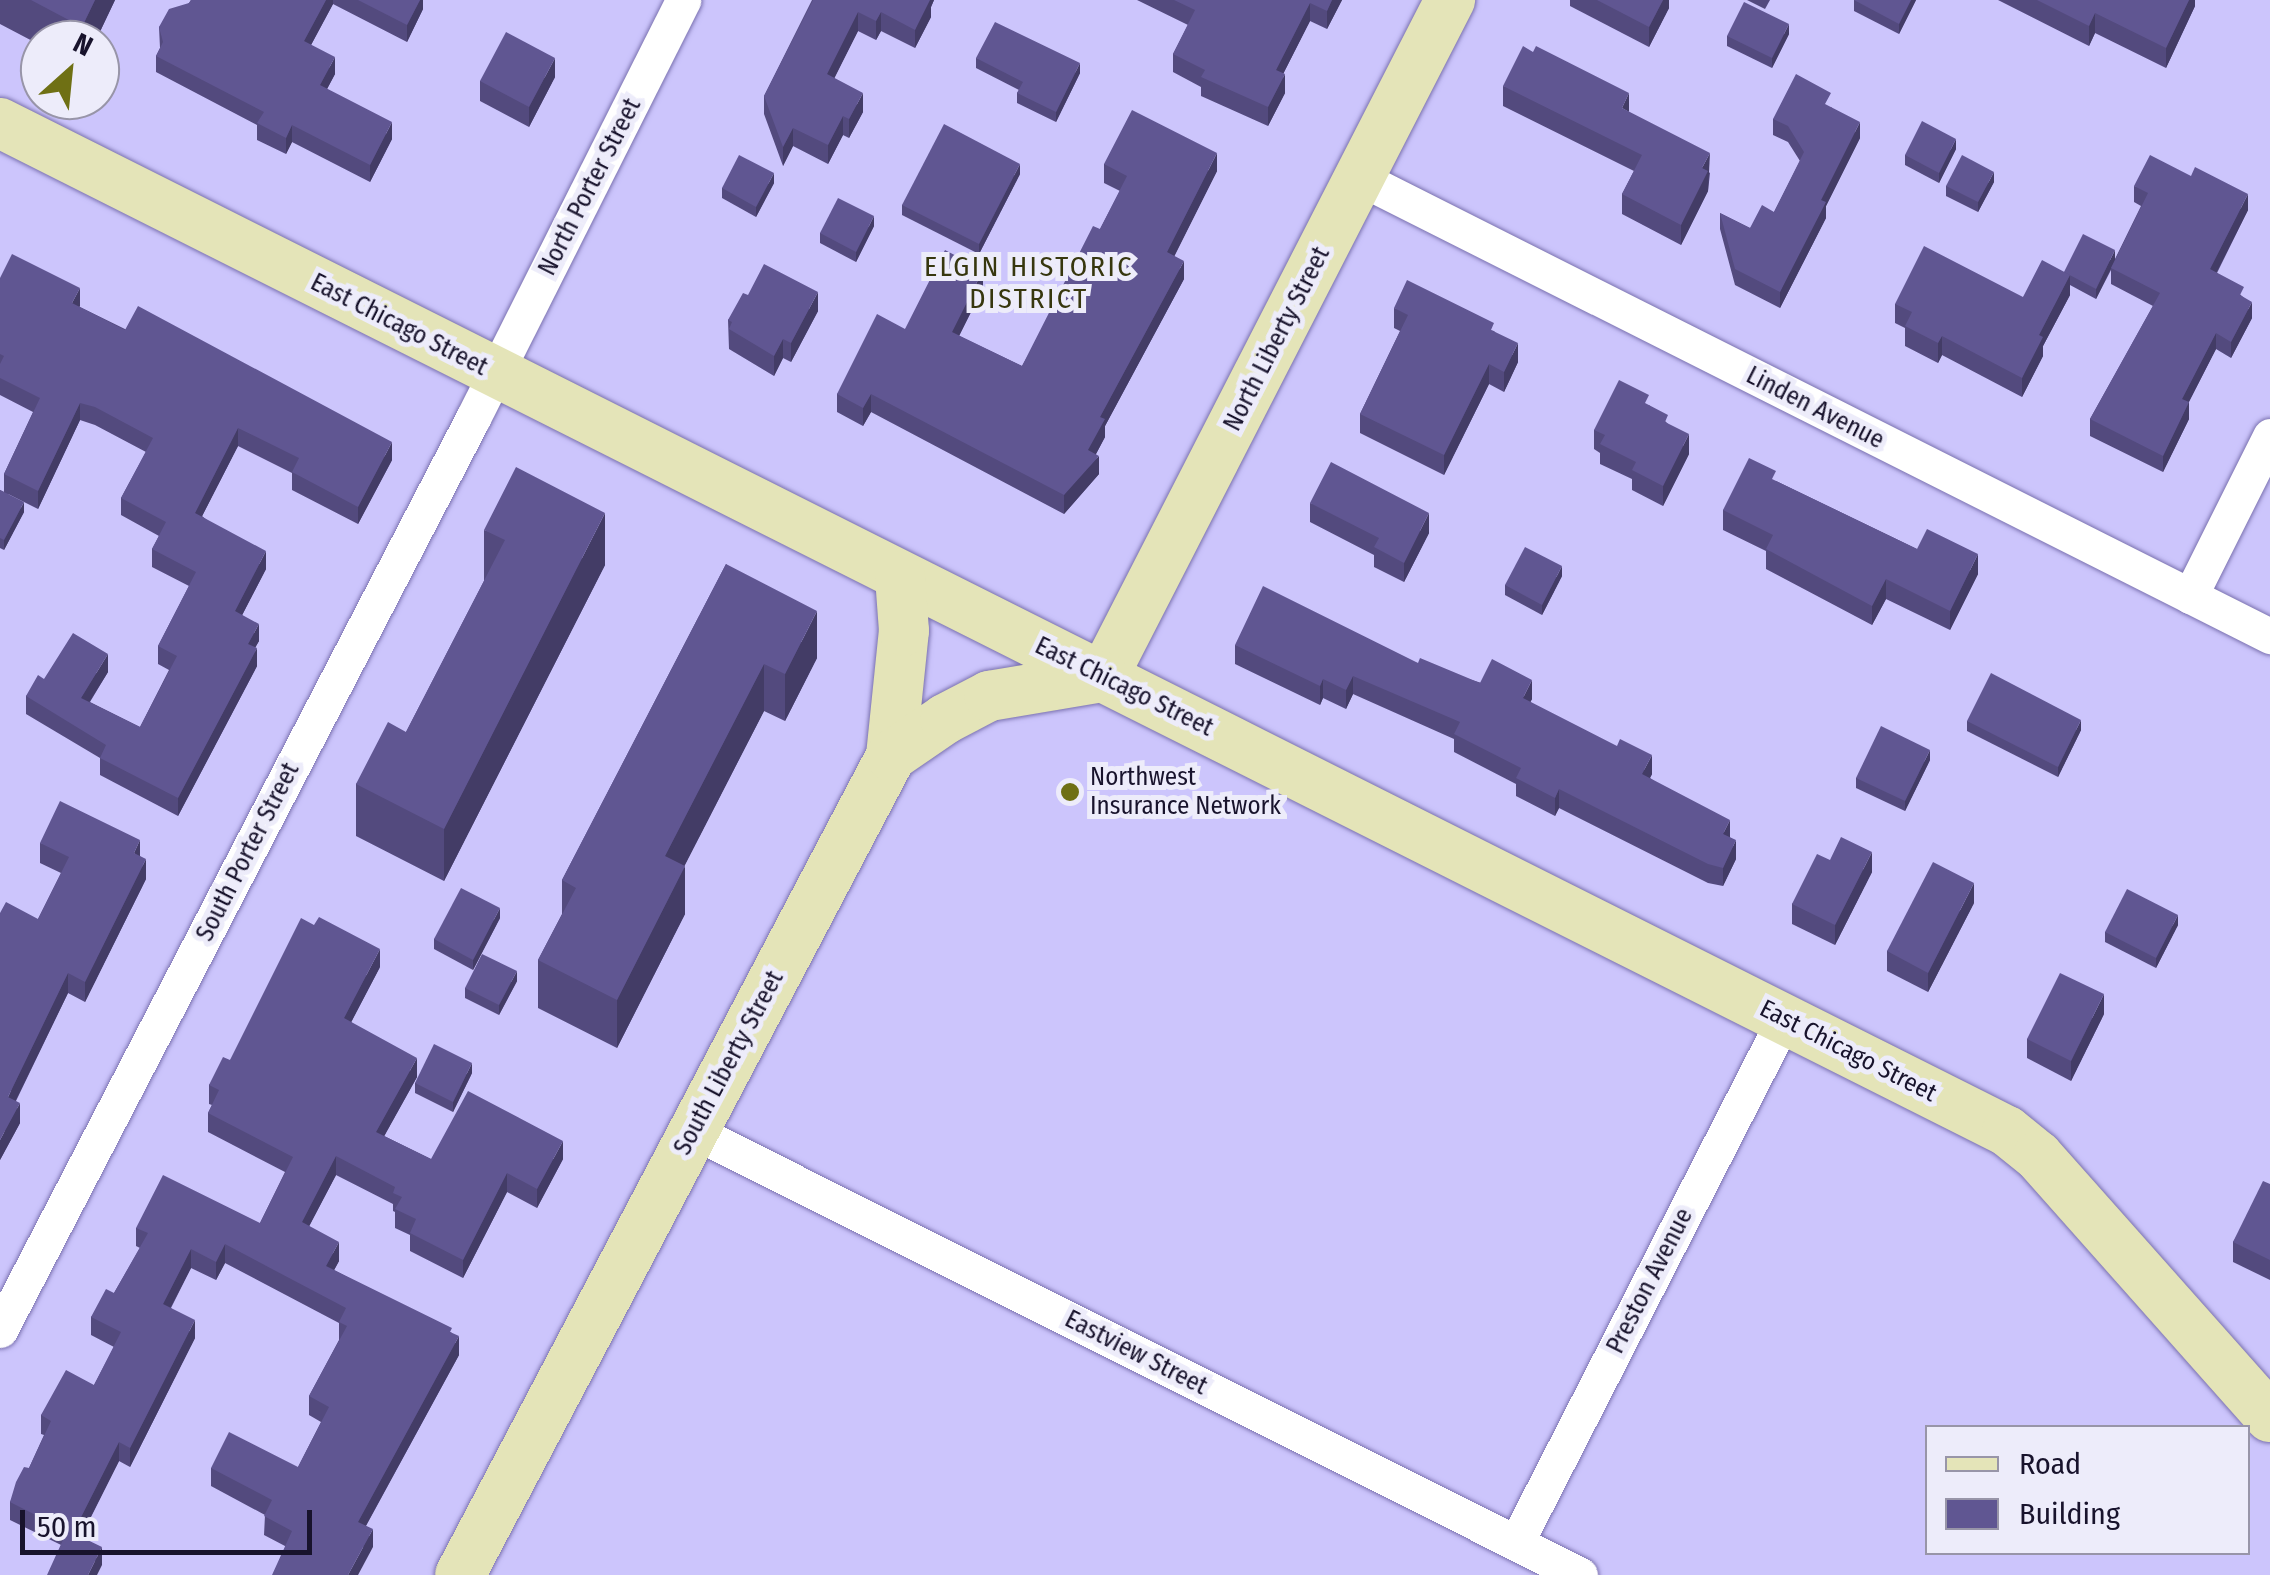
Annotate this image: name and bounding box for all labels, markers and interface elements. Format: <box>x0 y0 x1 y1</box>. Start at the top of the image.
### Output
north arrow <box>20 20 120 120</box>
text: N <box>68 26 98 63</box>
street label: North Porter Street <box>532 93 648 281</box>
street label: North Liberty Street <box>1218 242 1336 436</box>
district label: ELGIN HISTORIC DISTRICT <box>924 250 1134 316</box>
street label: East Chicago Street <box>306 267 492 383</box>
street label: Linden Avenue <box>1741 360 1889 456</box>
street label: East Chicago Street <box>1030 631 1218 743</box>
street label: South Porter Street <box>190 758 306 946</box>
place label: Northwest Insurance Network <box>1090 763 1281 822</box>
marker: Northwest Insurance Network <box>1059 781 1081 803</box>
street label: South Liberty Street <box>668 966 790 1160</box>
street label: East Chicago Street <box>1755 993 1941 1109</box>
street label: Preston Avenue <box>1601 1203 1699 1359</box>
street label: Eastview Street <box>1060 1304 1212 1402</box>
legend <box>1925 1425 2250 1555</box>
text: Road <box>2019 1446 2081 1482</box>
scale bar <box>25 1490 318 1552</box>
text: Building <box>2019 1496 2120 1532</box>
text: 50 m <box>37 1509 97 1545</box>

